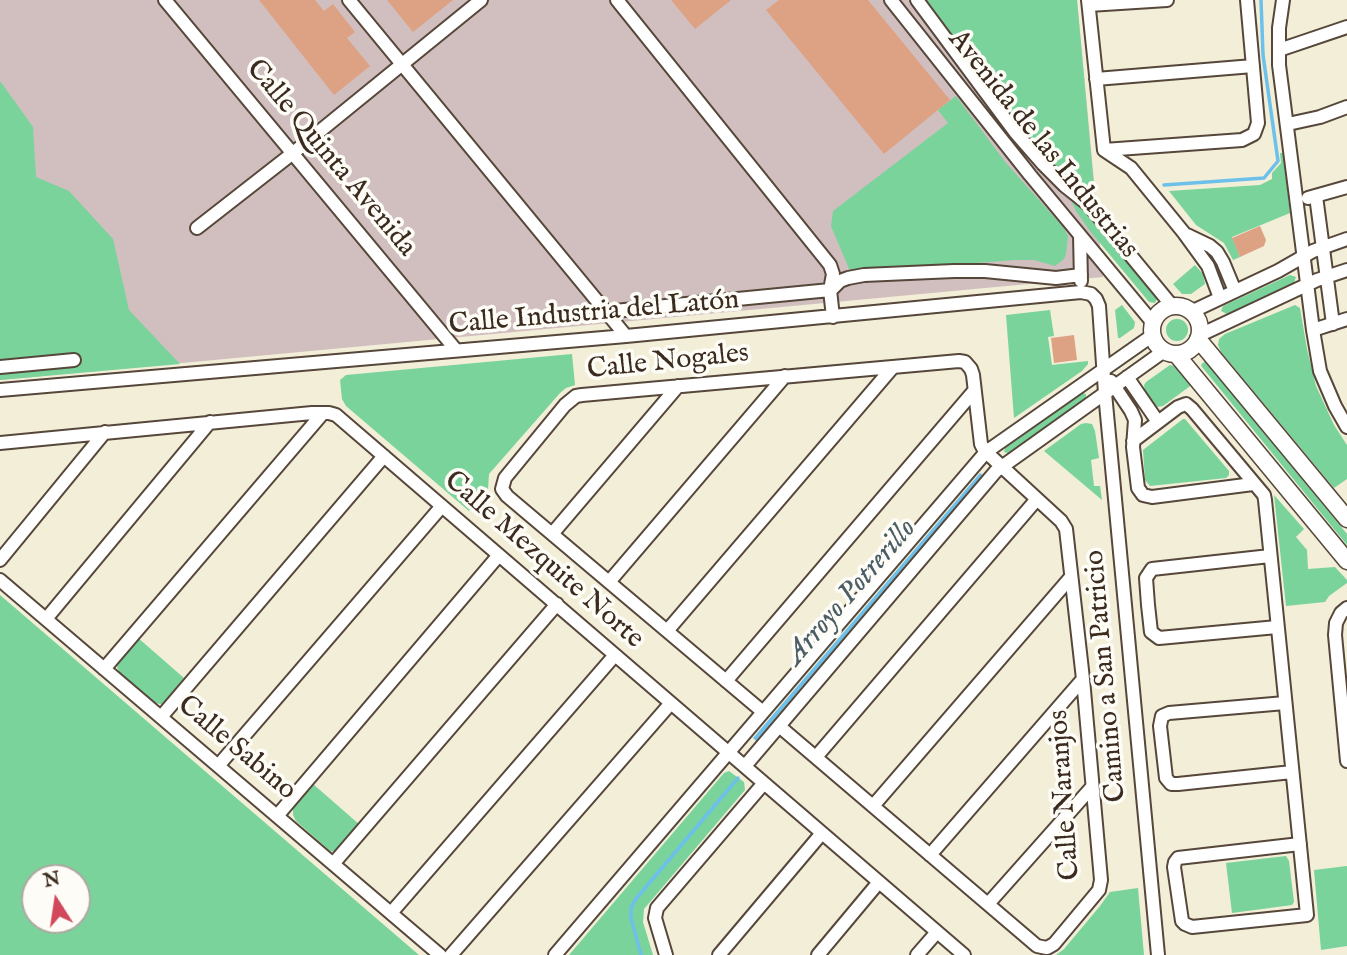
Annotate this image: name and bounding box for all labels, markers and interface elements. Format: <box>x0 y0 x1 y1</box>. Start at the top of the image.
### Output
street label: Avenida de las Industrias <box>940 24 1144 266</box>
street label: Calle Quinta Avenida <box>238 54 422 264</box>
street label: Calle Industria del Latón <box>448 285 740 343</box>
street label: Calle Nogales <box>586 338 750 388</box>
street label: Calle Mezquite Norte <box>436 465 650 657</box>
water label: Arroyo Potrerillo <box>779 513 925 673</box>
street label: Camino a San Patricio <box>1079 549 1135 803</box>
street label: Calle Sabino <box>170 690 302 808</box>
street label: Calle Naranjos <box>1043 709 1089 881</box>
north arrow <box>21 864 91 934</box>
text: N <box>42 867 63 894</box>

